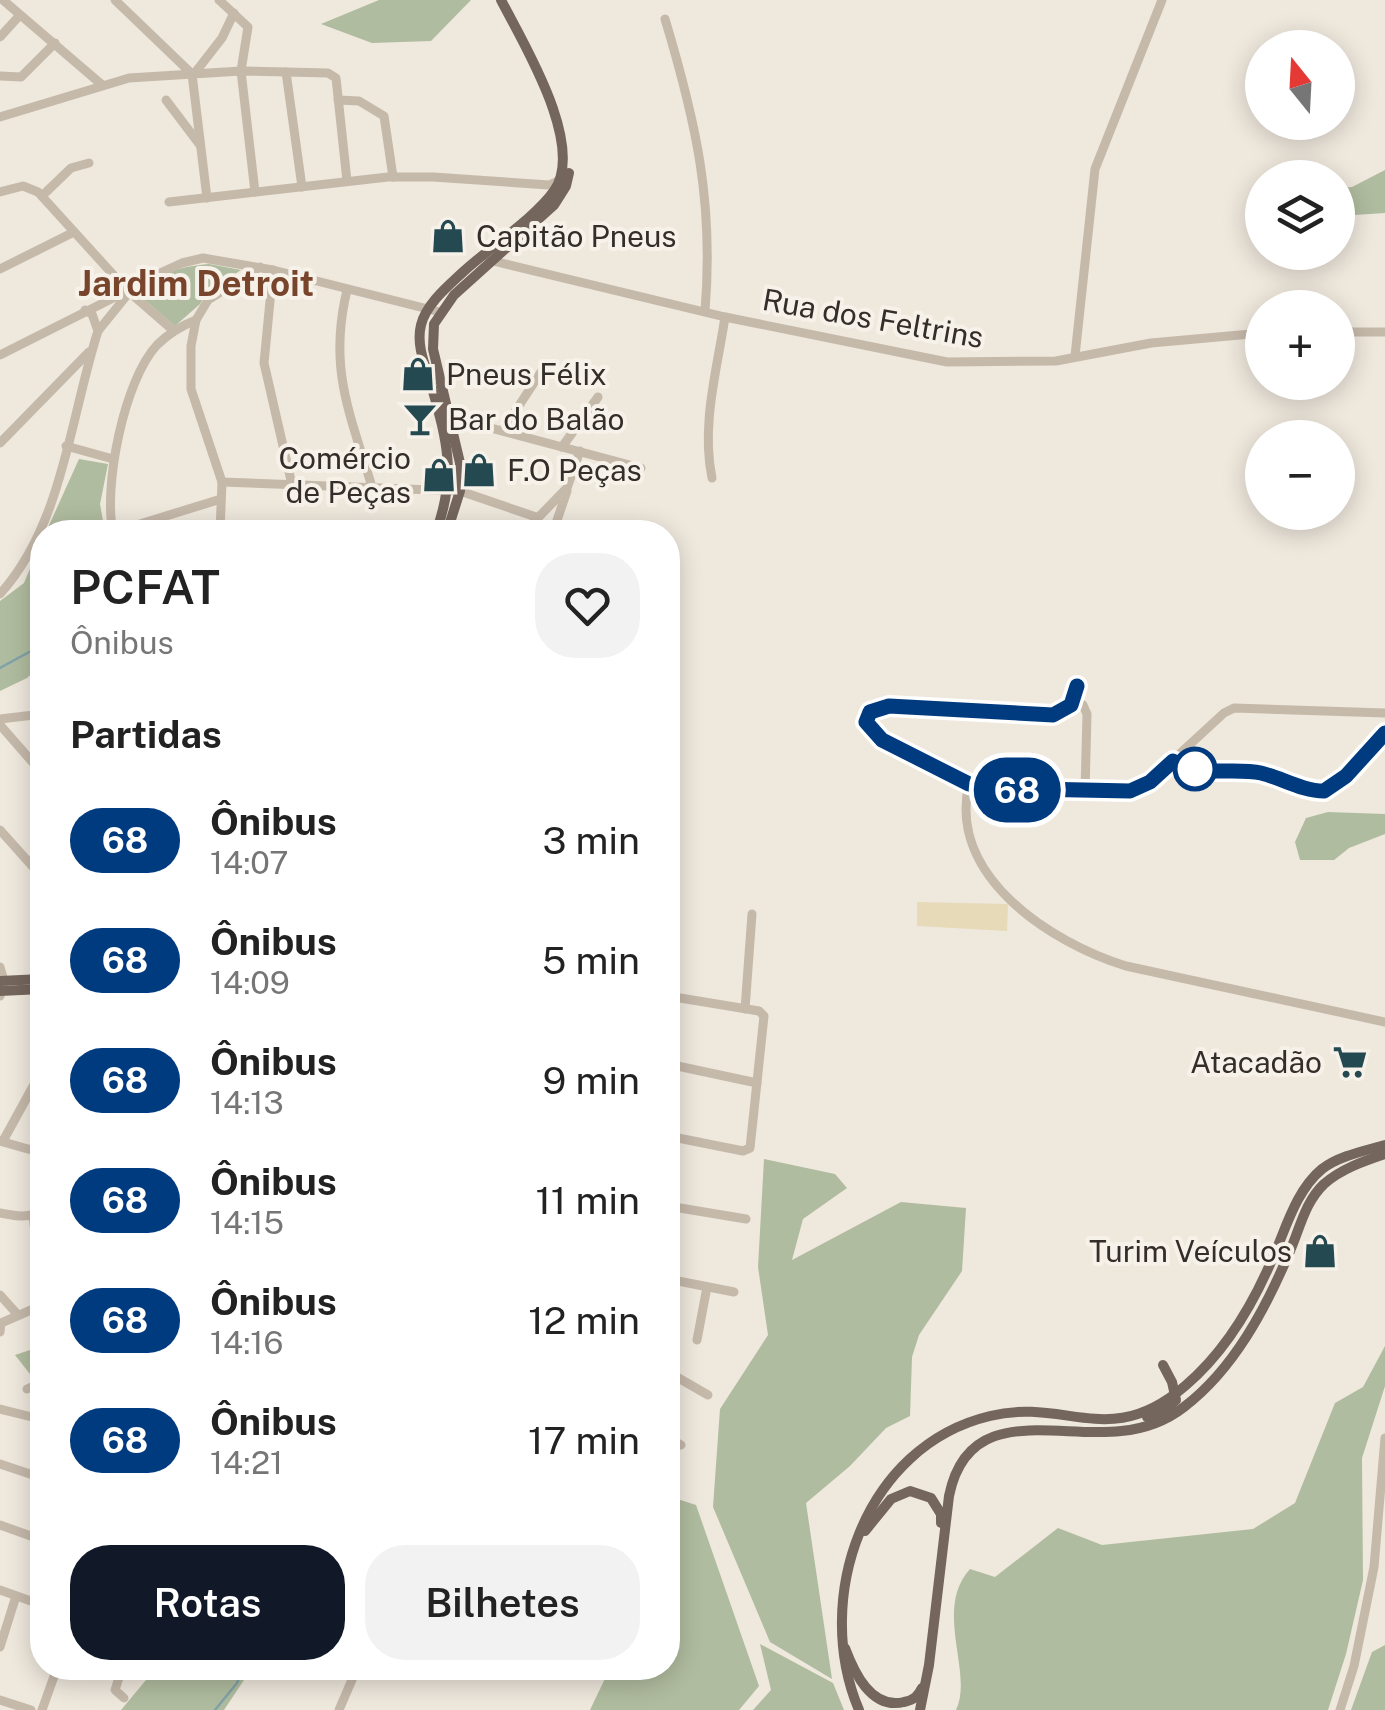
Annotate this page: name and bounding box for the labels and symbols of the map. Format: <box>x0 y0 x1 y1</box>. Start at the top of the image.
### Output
north arrow <box>1245 30 1355 140</box>
shop icon: Capitão Pneus <box>429 217 467 255</box>
place label: Capitão Pneus <box>476 218 677 254</box>
district label: Jardim Detroit <box>78 263 314 304</box>
street label: Rua dos Feltrins <box>760 281 986 355</box>
shop icon: Pneus Félix <box>399 355 437 393</box>
place label: Pneus Félix <box>446 356 607 392</box>
bar icon: Bar do Balão <box>401 400 439 438</box>
place label: Bar do Balão <box>448 401 625 437</box>
place label: Comércio de Peças <box>278 440 411 510</box>
shop icon: F.O Peças <box>460 451 498 489</box>
place label: F.O Peças <box>507 452 642 488</box>
shop icon: Comércio de Peças <box>420 456 458 494</box>
unlabelled marker <box>1174 748 1216 790</box>
line badge: 68 <box>972 758 1062 822</box>
supermarket icon: Atacadão <box>1331 1043 1369 1081</box>
place label: Atacadão <box>1190 1044 1322 1080</box>
shop icon: Turim Veículos <box>1301 1232 1339 1270</box>
place label: Turim Veículos <box>1089 1233 1292 1269</box>

